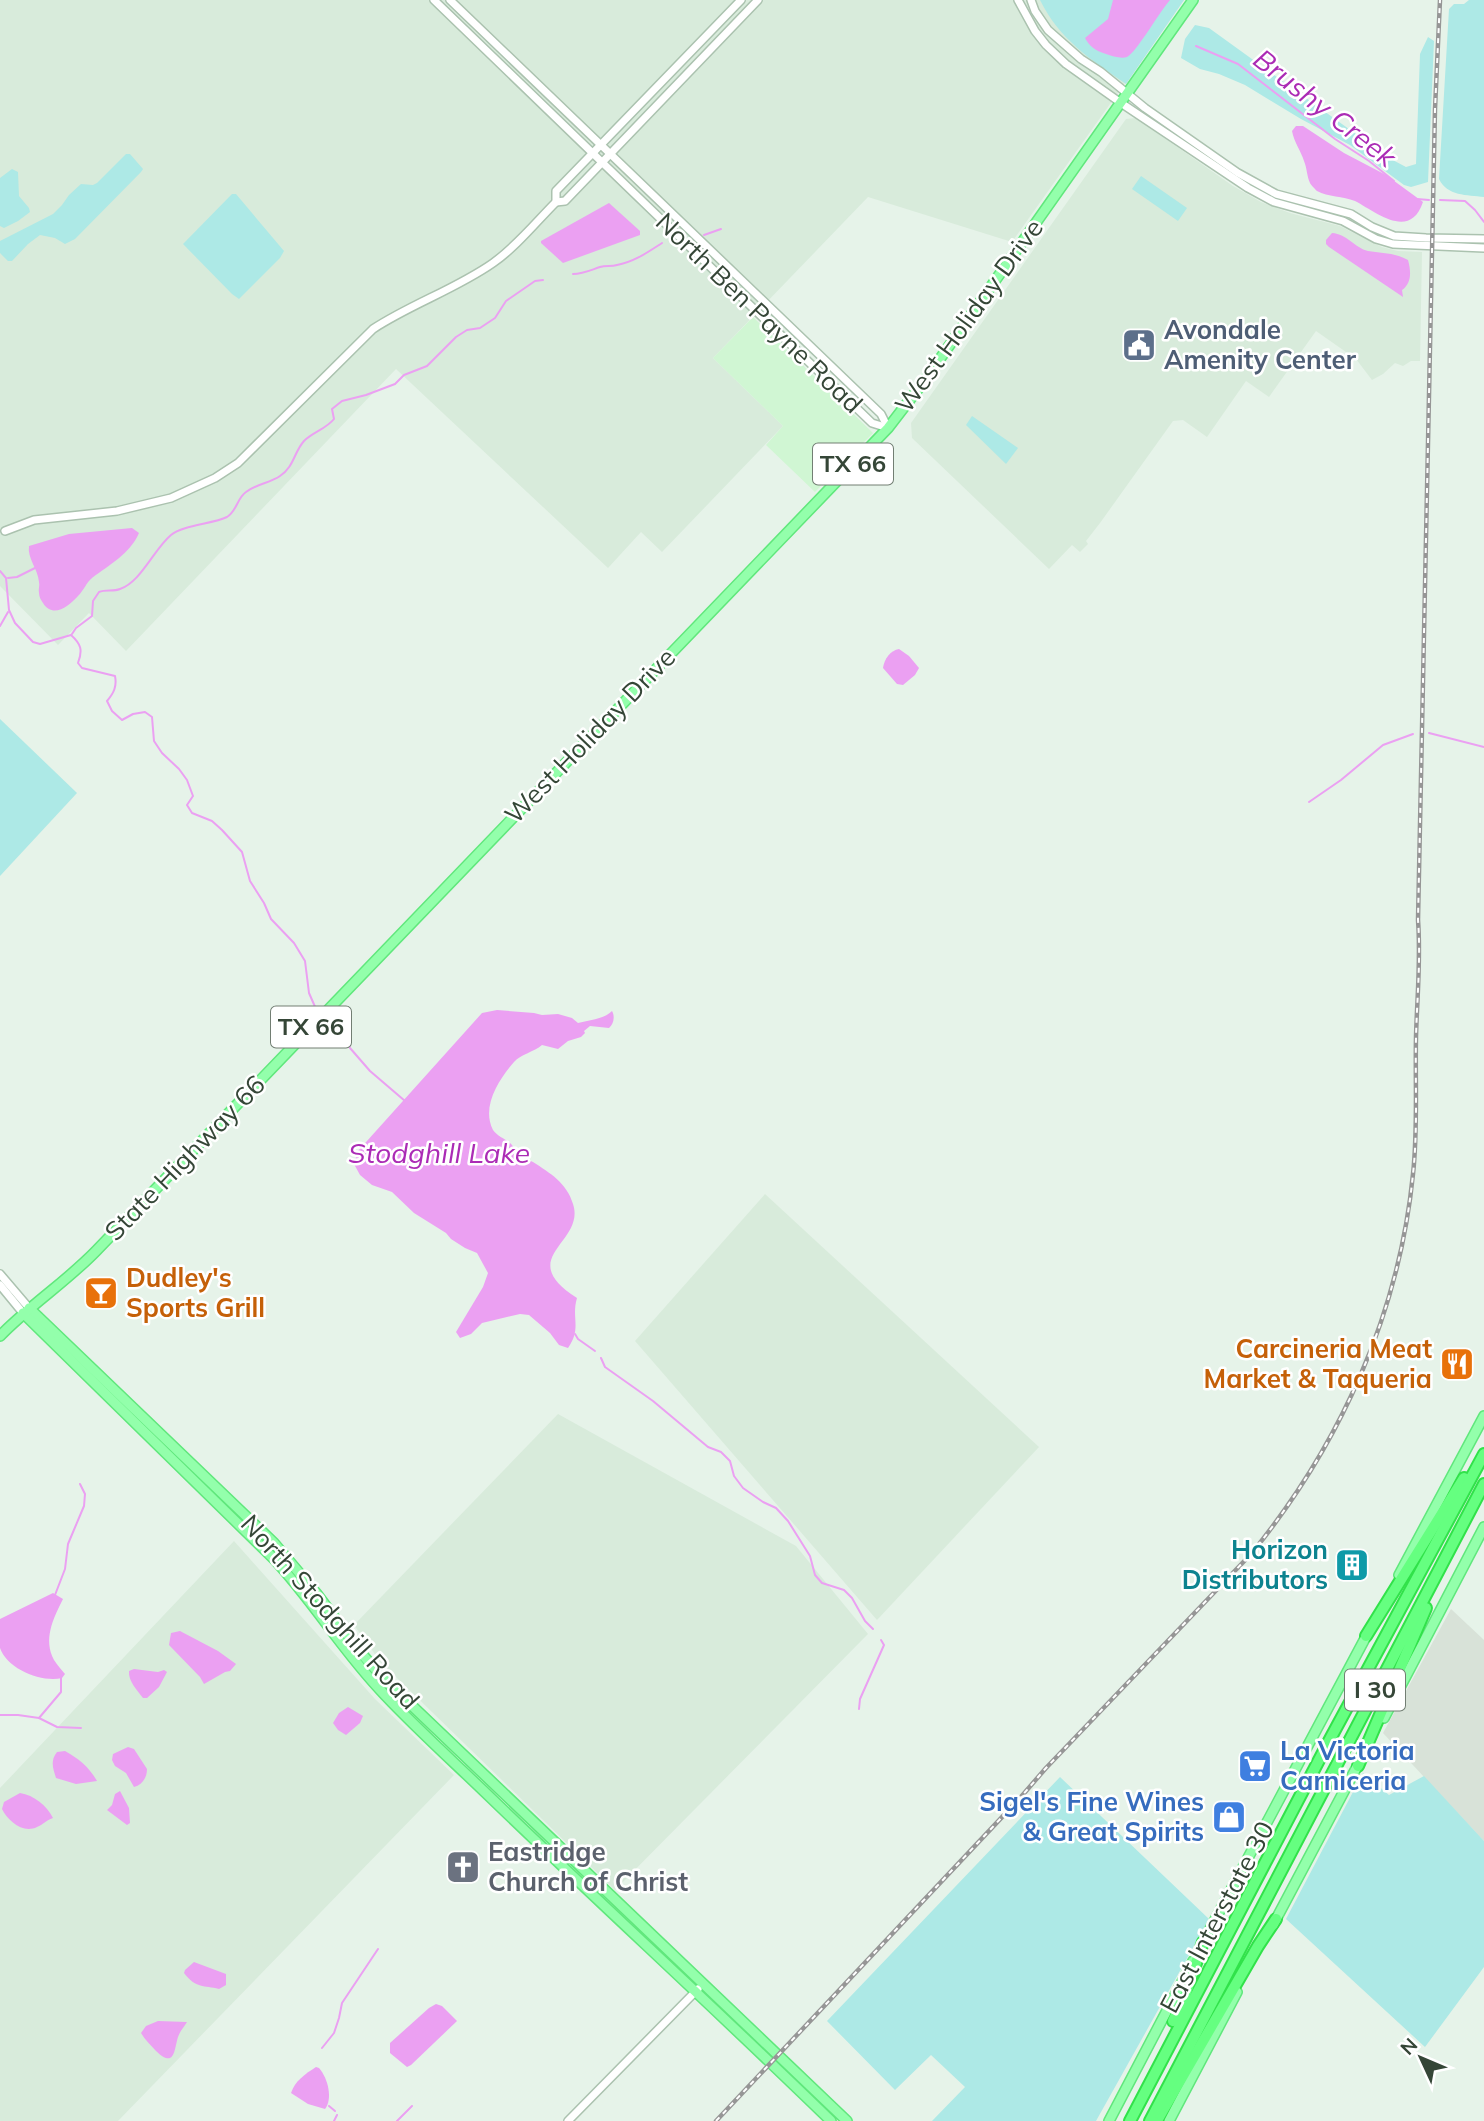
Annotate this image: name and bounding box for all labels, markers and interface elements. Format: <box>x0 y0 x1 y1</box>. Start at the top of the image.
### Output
water label: Brushy Creek <box>1247 41 1405 175</box>
street label: North Ben Payne Road <box>649 205 870 420</box>
street label: West Holiday Drive <box>887 212 1050 419</box>
place label: Avondale Amenity Center <box>1164 313 1357 376</box>
public building icon: Avondale Amenity Center <box>1120 326 1158 364</box>
road number: TX 66 <box>813 444 893 485</box>
street label: West Holiday Drive <box>497 641 682 830</box>
road number: TX 66 <box>271 1007 351 1048</box>
street label: State Highway 66 <box>97 1068 272 1247</box>
water label: Stodghill Lake <box>348 1135 530 1170</box>
place label: Dudley's Sports Grill <box>126 1261 265 1324</box>
bar icon: Dudley's Sports Grill <box>82 1274 120 1312</box>
place label: Carcineria Meat Market & Taqueria <box>1204 1332 1432 1395</box>
restaurant icon: Carcineria Meat Market & Taqueria <box>1438 1345 1476 1383</box>
street label: North Stodghill Road <box>234 1507 427 1716</box>
place label: Horizon Distributors <box>1182 1533 1328 1596</box>
building icon: Horizon Distributors <box>1333 1546 1371 1584</box>
road number: I 30 <box>1345 1670 1405 1710</box>
place label: La Victoria Carniceria <box>1280 1734 1415 1797</box>
supermarket icon: La Victoria Carniceria <box>1236 1747 1274 1785</box>
place label: Sigel's Fine Wines & Great Spirits <box>979 1785 1204 1848</box>
shop icon: Sigel's Fine Wines & Great Spirits <box>1210 1798 1248 1836</box>
street label: East Interstate 30 <box>1152 1815 1281 2018</box>
place label: Eastridge Church of Christ <box>488 1835 688 1898</box>
church icon: Eastridge Church of Christ <box>444 1848 482 1886</box>
north arrow <box>1386 2023 1456 2093</box>
text: N <box>1395 2033 1422 2060</box>

